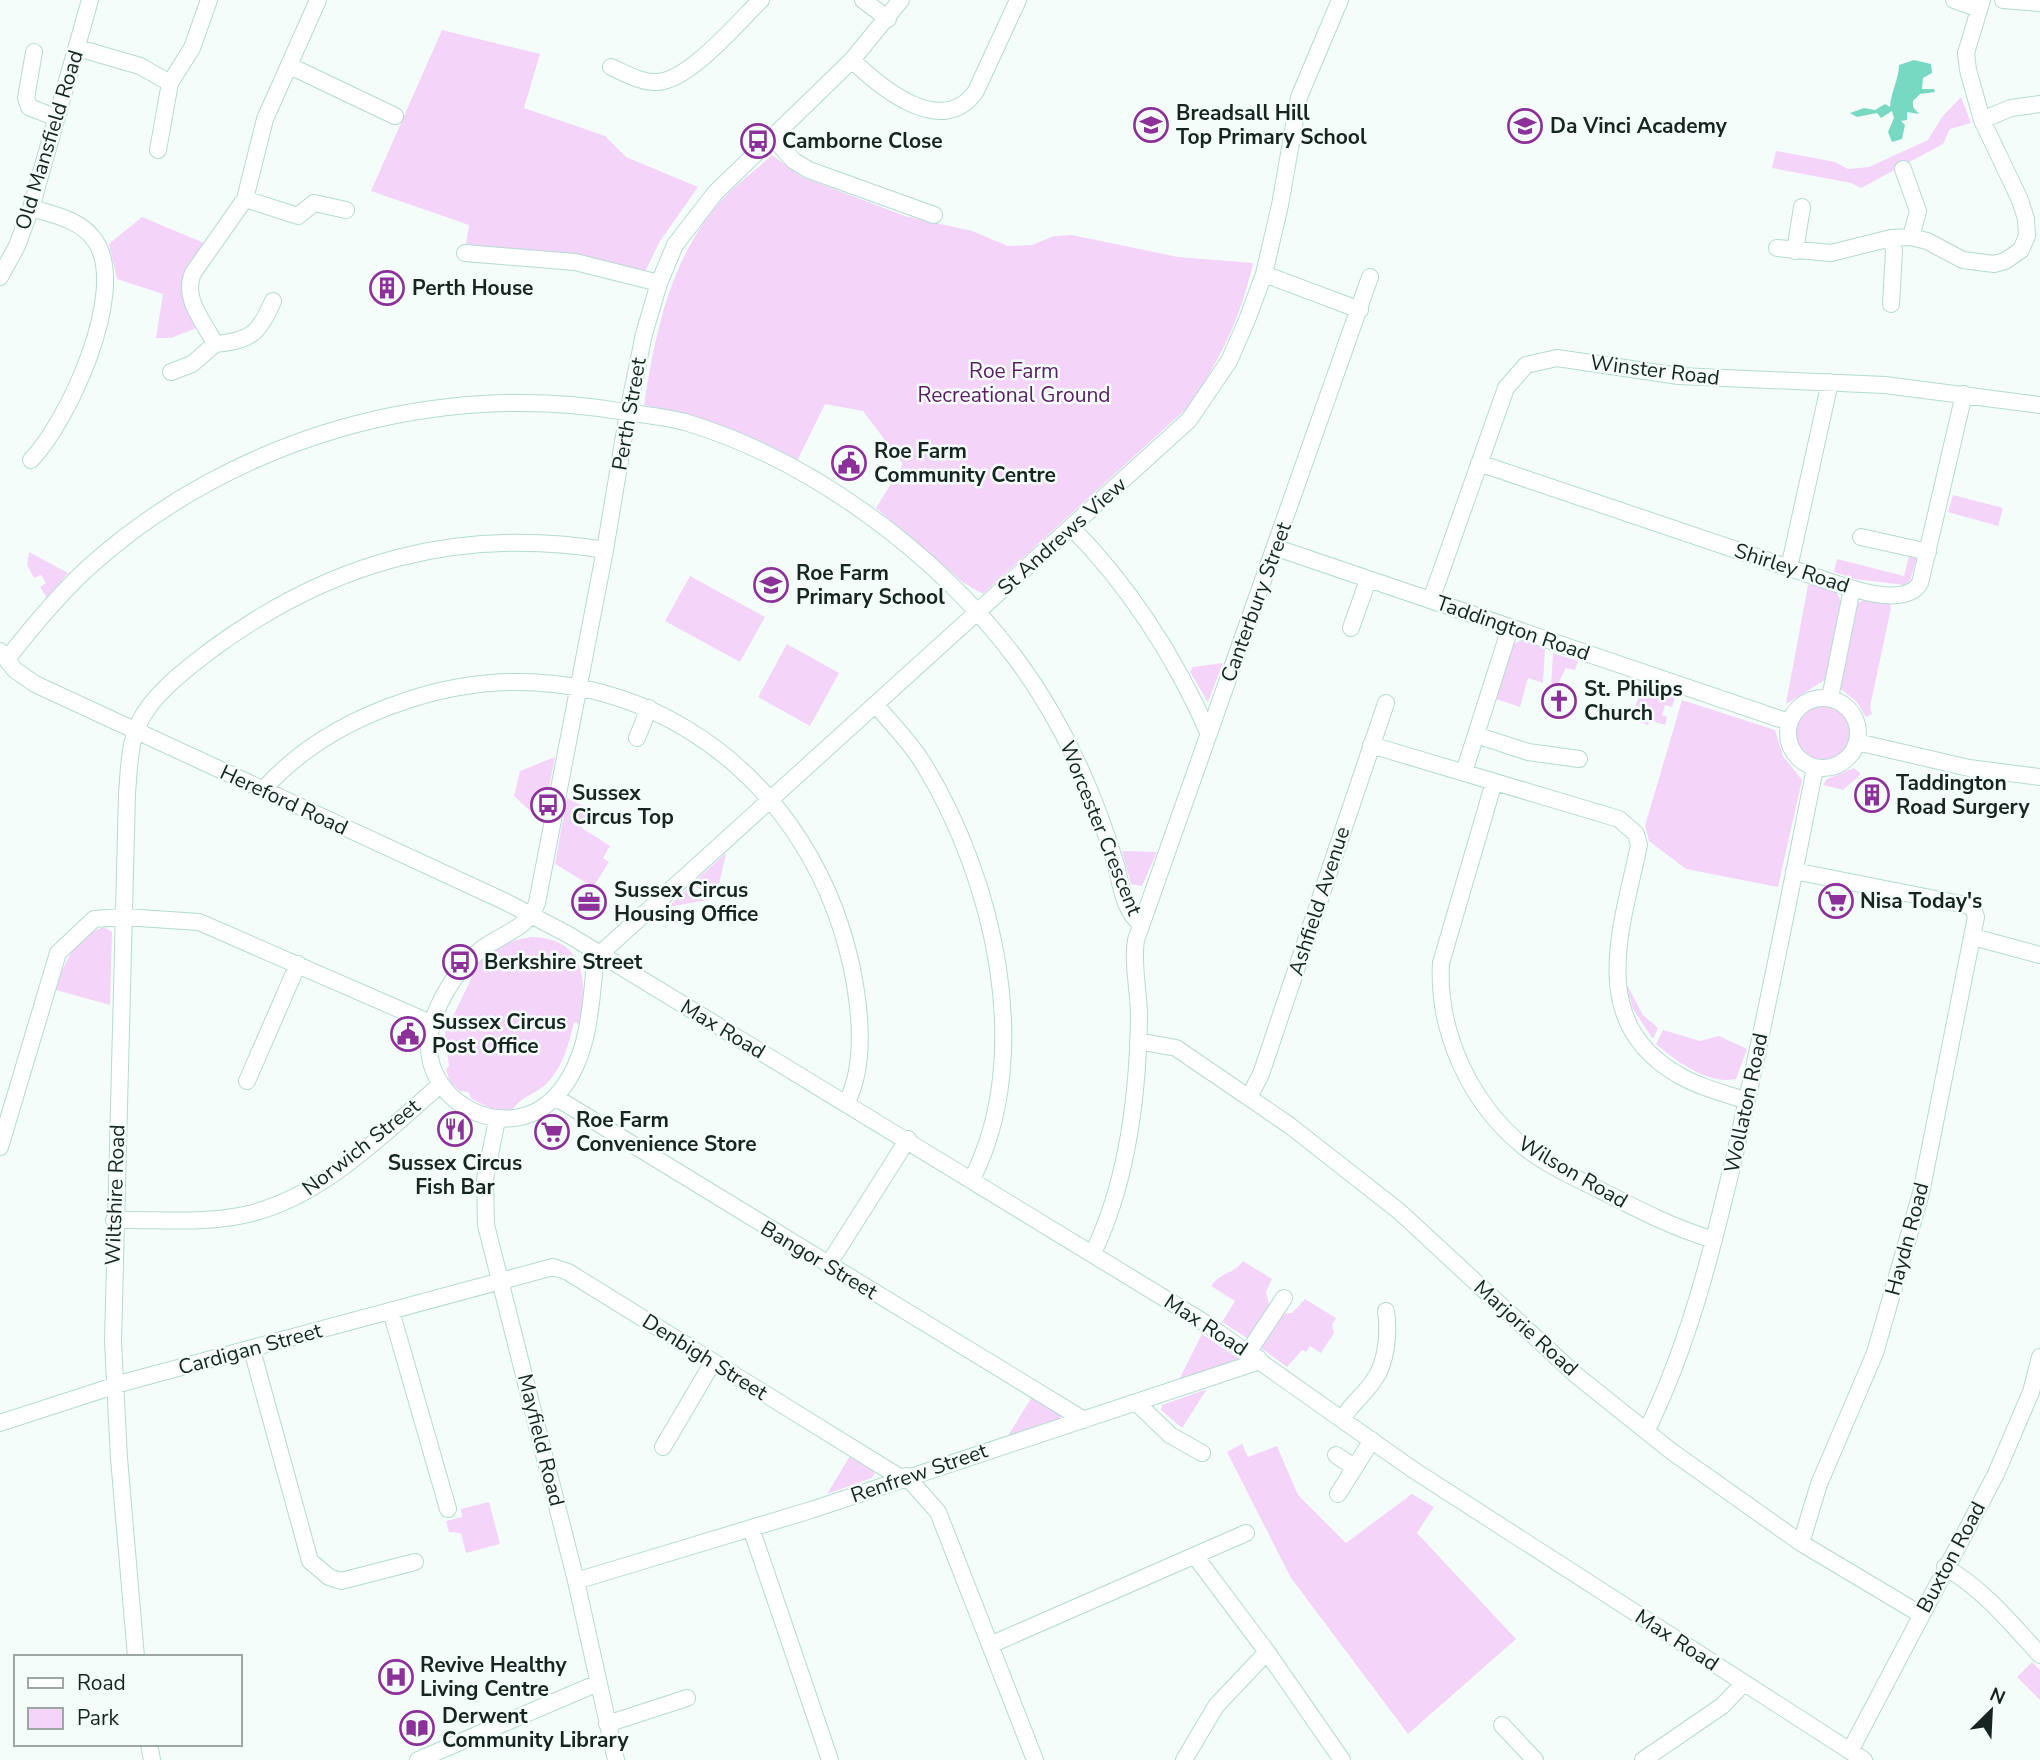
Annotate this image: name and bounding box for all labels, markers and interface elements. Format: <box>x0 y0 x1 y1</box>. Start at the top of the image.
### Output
street label: Old Mansfield Road <box>8 47 90 233</box>
place label: Breadsall Hill Top Primary School <box>1176 99 1367 151</box>
school or university icon: Breadsall Hill Top Primary School <box>1132 106 1170 144</box>
school or university icon: Da Vinci Academy <box>1506 107 1544 145</box>
place label: Da Vinci Academy <box>1550 112 1728 140</box>
bus stop icon: Camborne Close <box>739 122 777 160</box>
place label: Camborne Close <box>782 127 943 155</box>
building icon: Perth House <box>368 269 406 307</box>
place label: Perth House <box>412 274 534 302</box>
street label: Winster Road <box>1589 348 1721 392</box>
street label: Perth Street <box>605 355 653 473</box>
park label: Roe Farm Recreational Ground <box>917 357 1111 409</box>
place label: Roe Farm Community Centre <box>874 437 1056 489</box>
public building icon: Roe Farm Community Centre <box>830 444 868 482</box>
street label: St Andrews View <box>992 470 1133 601</box>
street label: Canterbury Street <box>1214 517 1298 686</box>
street label: Shirley Road <box>1731 536 1853 600</box>
place label: Roe Farm Primary School <box>796 559 945 611</box>
school or university icon: Roe Farm Primary School <box>752 566 790 604</box>
street label: Taddington Road <box>1432 589 1594 667</box>
place label: St. Philips Church <box>1584 675 1683 727</box>
church icon: St. Philips Church <box>1540 682 1578 720</box>
street label: Worcester Crescent <box>1053 737 1149 920</box>
street label: Hereford Road <box>216 758 352 842</box>
place label: Taddington Road Surgery <box>1896 769 2030 821</box>
building icon: Taddington Road Surgery <box>1853 776 1891 814</box>
place label: Sussex Circus Top <box>572 779 674 831</box>
bus stop icon: Sussex Circus Top <box>529 786 567 824</box>
street label: Ashfield Avenue <box>1282 823 1356 979</box>
place label: Sussex Circus Housing Office <box>614 876 758 928</box>
supermarket icon: Nisa Today's <box>1817 882 1855 920</box>
office icon: Sussex Circus Housing Office <box>570 883 608 921</box>
place label: Nisa Today's <box>1860 887 1982 915</box>
bus stop icon: Berkshire Street <box>441 943 479 981</box>
place label: Berkshire Street <box>484 948 643 976</box>
street label: Max Road <box>675 993 771 1065</box>
place label: Sussex Circus Post Office <box>432 1008 566 1060</box>
public building icon: Sussex Circus Post Office <box>389 1015 427 1053</box>
street label: Wollaton Road <box>1718 1031 1774 1175</box>
street label: Norwich Street <box>296 1092 426 1202</box>
place label: Roe Farm Convenience Store <box>576 1106 757 1158</box>
restaurant icon: Sussex Circus Fish Bar <box>436 1110 474 1148</box>
supermarket icon: Roe Farm Convenience Store <box>533 1113 571 1151</box>
street label: Wiltshire Road <box>99 1124 131 1266</box>
street label: Wilson Road <box>1513 1129 1633 1215</box>
place label: Sussex Circus Fish Bar <box>388 1149 522 1201</box>
street label: Haydn Road <box>1878 1179 1936 1299</box>
street label: Bangor Street <box>755 1214 883 1306</box>
street label: Marjorie Road <box>1468 1274 1584 1382</box>
street label: Max Road <box>1159 1288 1253 1362</box>
street label: Denbigh Street <box>637 1307 773 1407</box>
street label: Cardigan Street <box>175 1316 325 1382</box>
street label: Mayfield Road <box>511 1371 571 1509</box>
street label: Renfrew Street <box>847 1436 992 1509</box>
street label: Buxton Road <box>1910 1497 1992 1617</box>
street label: Max Road <box>1630 1603 1724 1677</box>
place label: Revive Healthy Living Centre <box>420 1651 567 1703</box>
legend <box>14 1655 242 1746</box>
hospital icon: Revive Healthy Living Centre <box>377 1658 415 1696</box>
text: Road <box>77 1669 126 1697</box>
north arrow <box>1956 1676 2026 1746</box>
text: N <box>1986 1682 2009 1711</box>
place label: Derwent Community Library <box>442 1702 629 1754</box>
text: Park <box>77 1704 119 1732</box>
library icon: Derwent Community Library <box>398 1709 436 1747</box>

